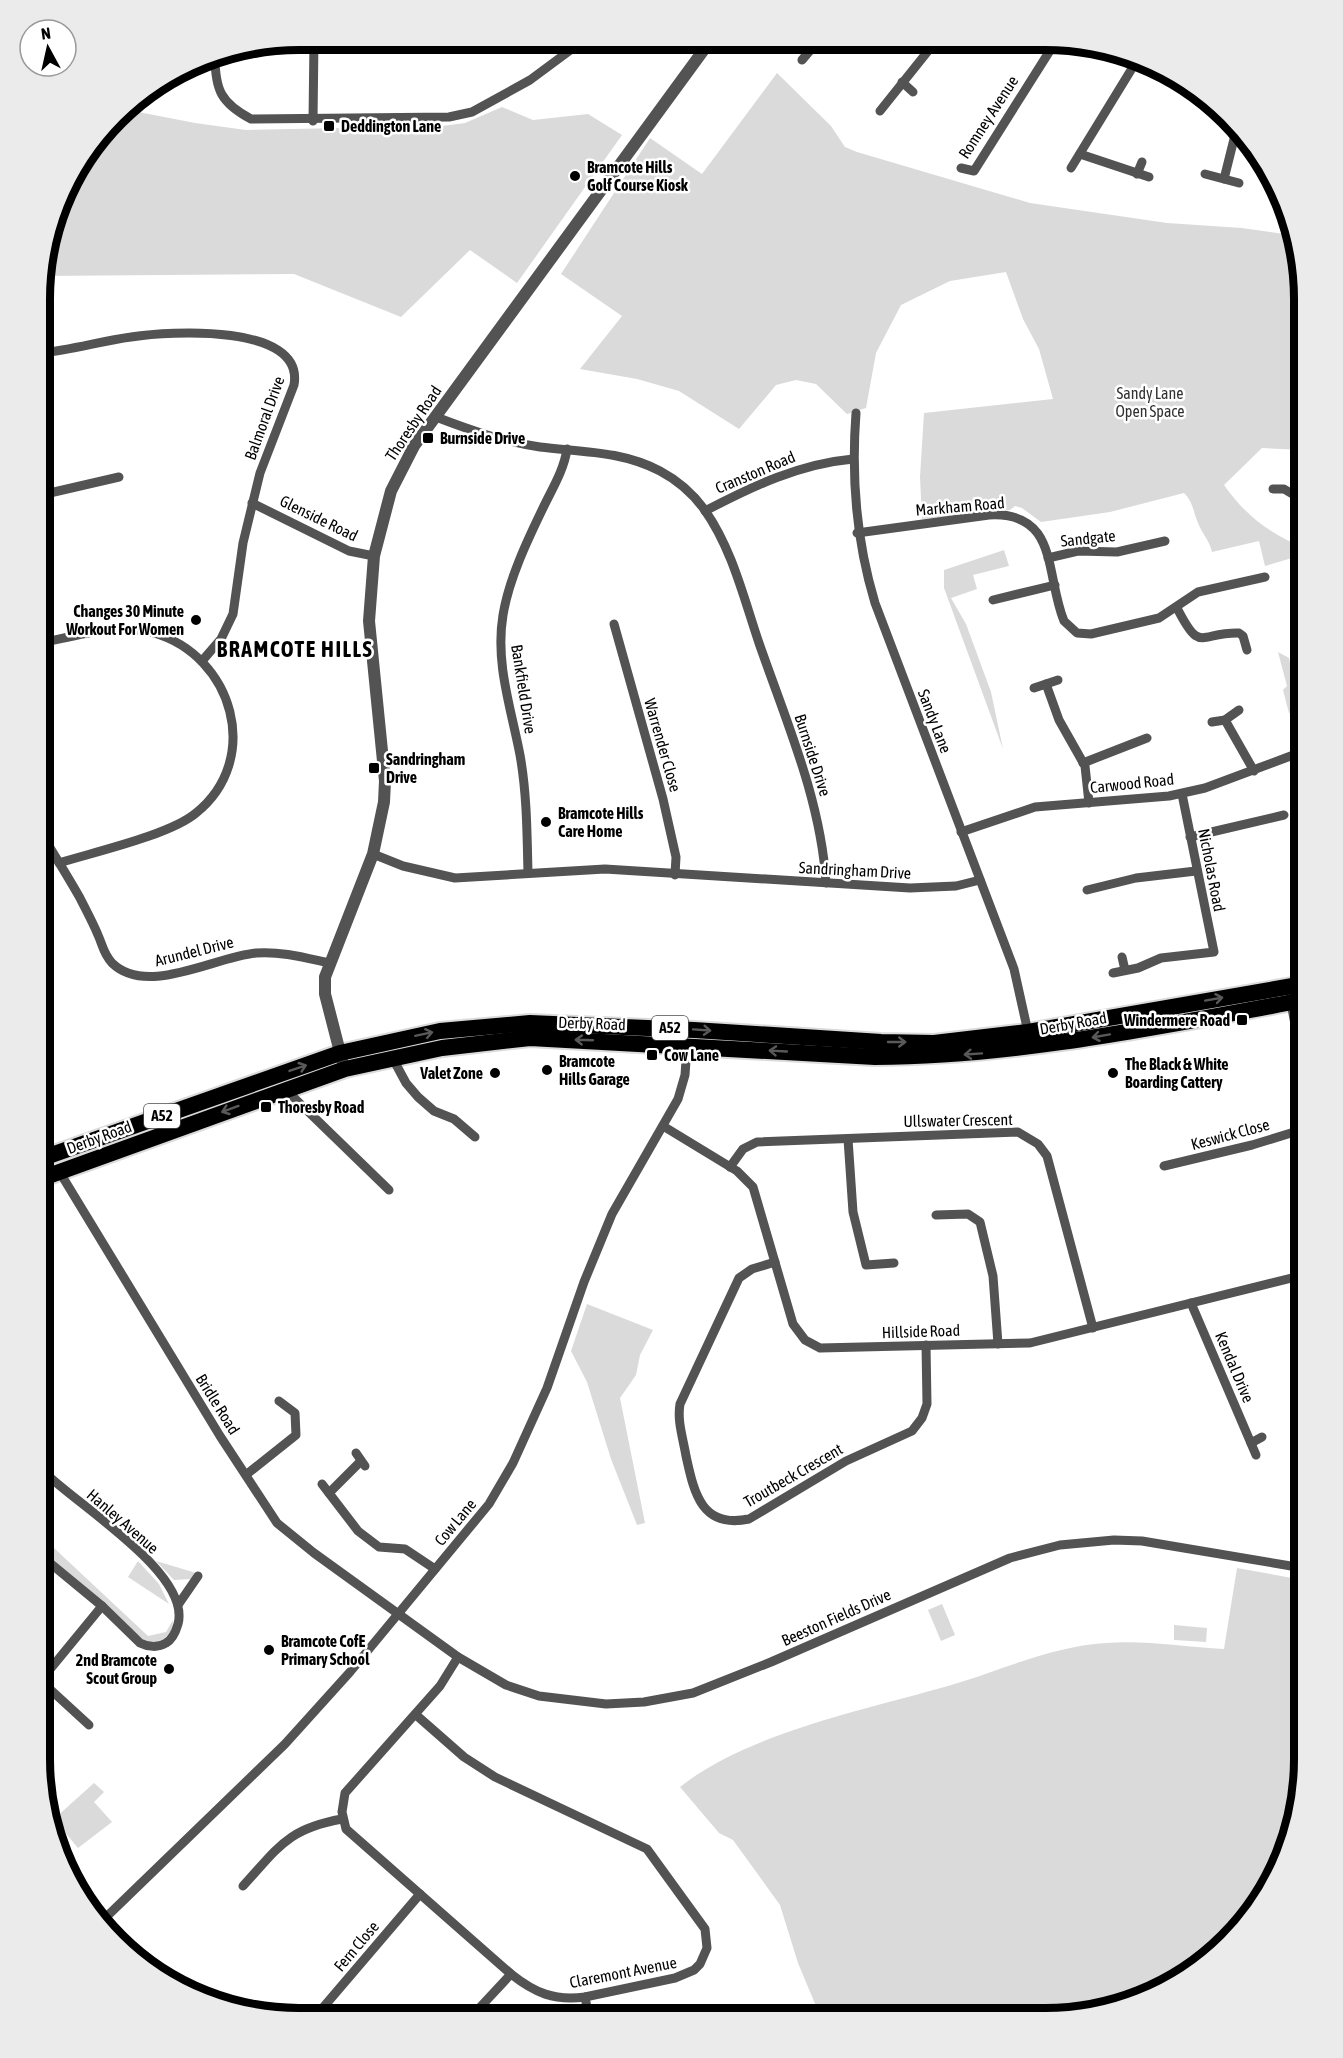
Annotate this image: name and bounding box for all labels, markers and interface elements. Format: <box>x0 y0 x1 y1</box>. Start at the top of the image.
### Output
north arrow <box>18 18 78 78</box>
text: N <box>40 24 52 43</box>
street label: Romney Avenue <box>955 72 1022 162</box>
place label: Deddington Lane <box>341 117 441 135</box>
marker: Deddington Lane <box>322 119 336 133</box>
place label: Bramcote Hills Golf Course Kiosk <box>587 158 689 194</box>
marker: Bramcote Hills Golf Course Kiosk <box>568 169 582 183</box>
street label: Balmoral Drive <box>241 374 287 462</box>
street label: Thoresby Road <box>381 382 445 464</box>
park label: Sandy Lane Open Space <box>1115 384 1185 421</box>
place label: Burnside Drive <box>440 429 525 447</box>
marker: Burnside Drive <box>421 431 435 445</box>
street label: Cranston Road <box>712 447 798 497</box>
street label: Glenside Road <box>277 491 361 545</box>
street label: Markham Road <box>915 493 1005 519</box>
street label: Sandgate <box>1060 526 1117 551</box>
place label: Changes 30 Minute Workout For Women <box>65 602 184 638</box>
marker: Changes 30 Minute Workout For Women <box>189 613 203 627</box>
district label: BRAMCOTE HILLS <box>217 636 373 662</box>
street label: Bankfield Drive <box>508 643 540 735</box>
street label: Sandy Lane <box>914 687 955 756</box>
street label: Warrender Close <box>641 696 685 794</box>
street label: Burnside Drive <box>791 712 835 798</box>
place label: Sandringham Drive <box>386 750 465 786</box>
marker: Sandringham Drive <box>367 761 381 775</box>
street label: Carwood Road <box>1089 770 1175 796</box>
place label: Bramcote Hills Care Home <box>558 804 644 840</box>
marker: Bramcote Hills Care Home <box>539 815 553 829</box>
street label: Nicholas Road <box>1195 827 1229 913</box>
street label: Sandringham Drive <box>798 858 912 883</box>
street label: Arundel Drive <box>153 933 235 969</box>
one-way arrow <box>1203 994 1223 1005</box>
street label: Derby Road <box>1038 1008 1108 1039</box>
place label: Windermere Road <box>1123 1011 1230 1029</box>
street label: Derby Road <box>558 1013 626 1034</box>
marker: Windermere Road <box>1235 1013 1249 1027</box>
road number: A52 <box>652 1016 688 1040</box>
one-way arrow <box>691 1025 711 1036</box>
one-way arrow <box>414 1028 433 1039</box>
one-way arrow <box>1092 1031 1112 1042</box>
one-way arrow <box>574 1034 594 1045</box>
one-way arrow <box>886 1036 906 1048</box>
place label: Cow Lane <box>664 1046 719 1064</box>
one-way arrow <box>769 1046 789 1057</box>
marker: Cow Lane <box>645 1048 659 1062</box>
one-way arrow <box>963 1049 983 1060</box>
place label: Bramcote Hills Garage <box>559 1052 630 1088</box>
place label: The Black & White Boarding Cattery <box>1125 1055 1229 1091</box>
one-way arrow <box>288 1061 307 1072</box>
marker: Bramcote Hills Garage <box>540 1063 554 1077</box>
place label: Valet Zone <box>419 1064 483 1082</box>
marker: Valet Zone <box>488 1066 502 1080</box>
marker: The Black & White Boarding Cattery <box>1106 1066 1120 1080</box>
place label: Thoresby Road <box>278 1098 365 1116</box>
marker: Thoresby Road <box>259 1100 273 1114</box>
road number: A52 <box>144 1104 180 1128</box>
one-way arrow <box>221 1105 240 1116</box>
street label: Ullswater Crescent <box>903 1110 1013 1130</box>
street label: Keswick Close <box>1189 1115 1271 1153</box>
street label: Derby Road <box>64 1117 134 1158</box>
street label: Hillside Road <box>882 1321 960 1341</box>
street label: Kendal Drive <box>1212 1329 1258 1405</box>
street label: Bridle Road <box>192 1371 244 1437</box>
street label: Troutbeck Crescent <box>740 1439 846 1511</box>
street label: Hanley Avenue <box>83 1485 162 1558</box>
street label: Cow Lane <box>430 1495 480 1549</box>
street label: Beeston Fields Drive <box>779 1585 893 1649</box>
place label: Bramcote CofE Primary School <box>281 1632 370 1668</box>
marker: Bramcote CofE Primary School <box>262 1643 276 1657</box>
place label: 2nd Bramcote Scout Group <box>76 1651 157 1687</box>
marker: 2nd Bramcote Scout Group <box>162 1662 176 1676</box>
street label: Fern Close <box>330 1917 382 1975</box>
street label: Claremont Avenue <box>568 1953 678 1991</box>

